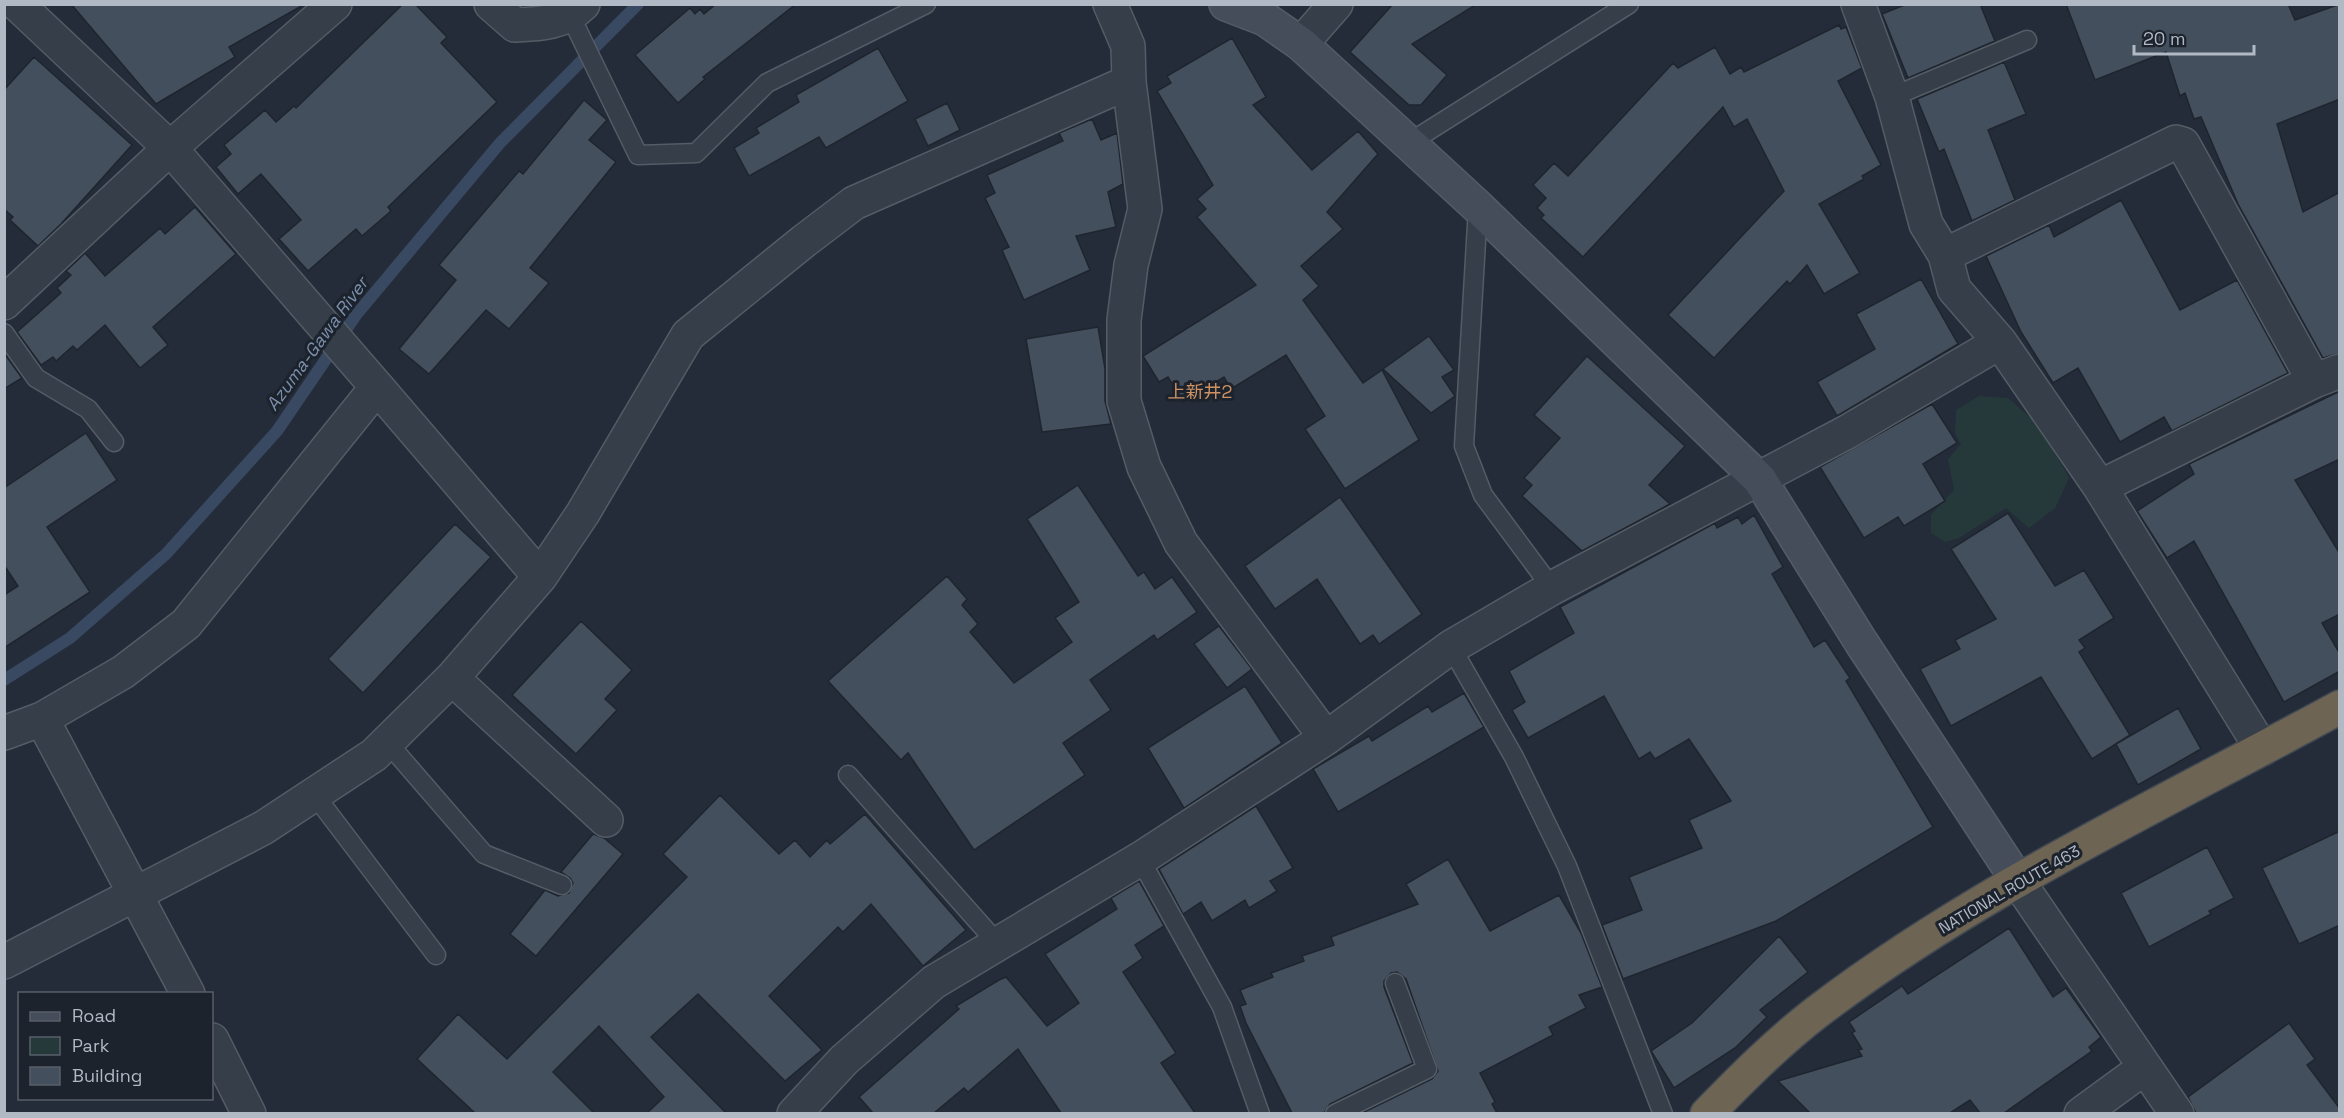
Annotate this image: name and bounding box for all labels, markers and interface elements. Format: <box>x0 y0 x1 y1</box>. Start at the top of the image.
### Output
scale bar <box>2134 18 2254 56</box>
text: 20 m <box>2143 27 2186 50</box>
water label: Azuma-Gawa River <box>260 271 374 415</box>
district label: 上新井2 <box>1168 380 1232 403</box>
street label: NATIONAL ROUTE 463 <box>1935 840 2084 939</box>
legend <box>18 992 213 1100</box>
text: Road <box>72 1004 116 1027</box>
text: Park <box>72 1034 110 1057</box>
text: Building <box>72 1064 142 1087</box>

